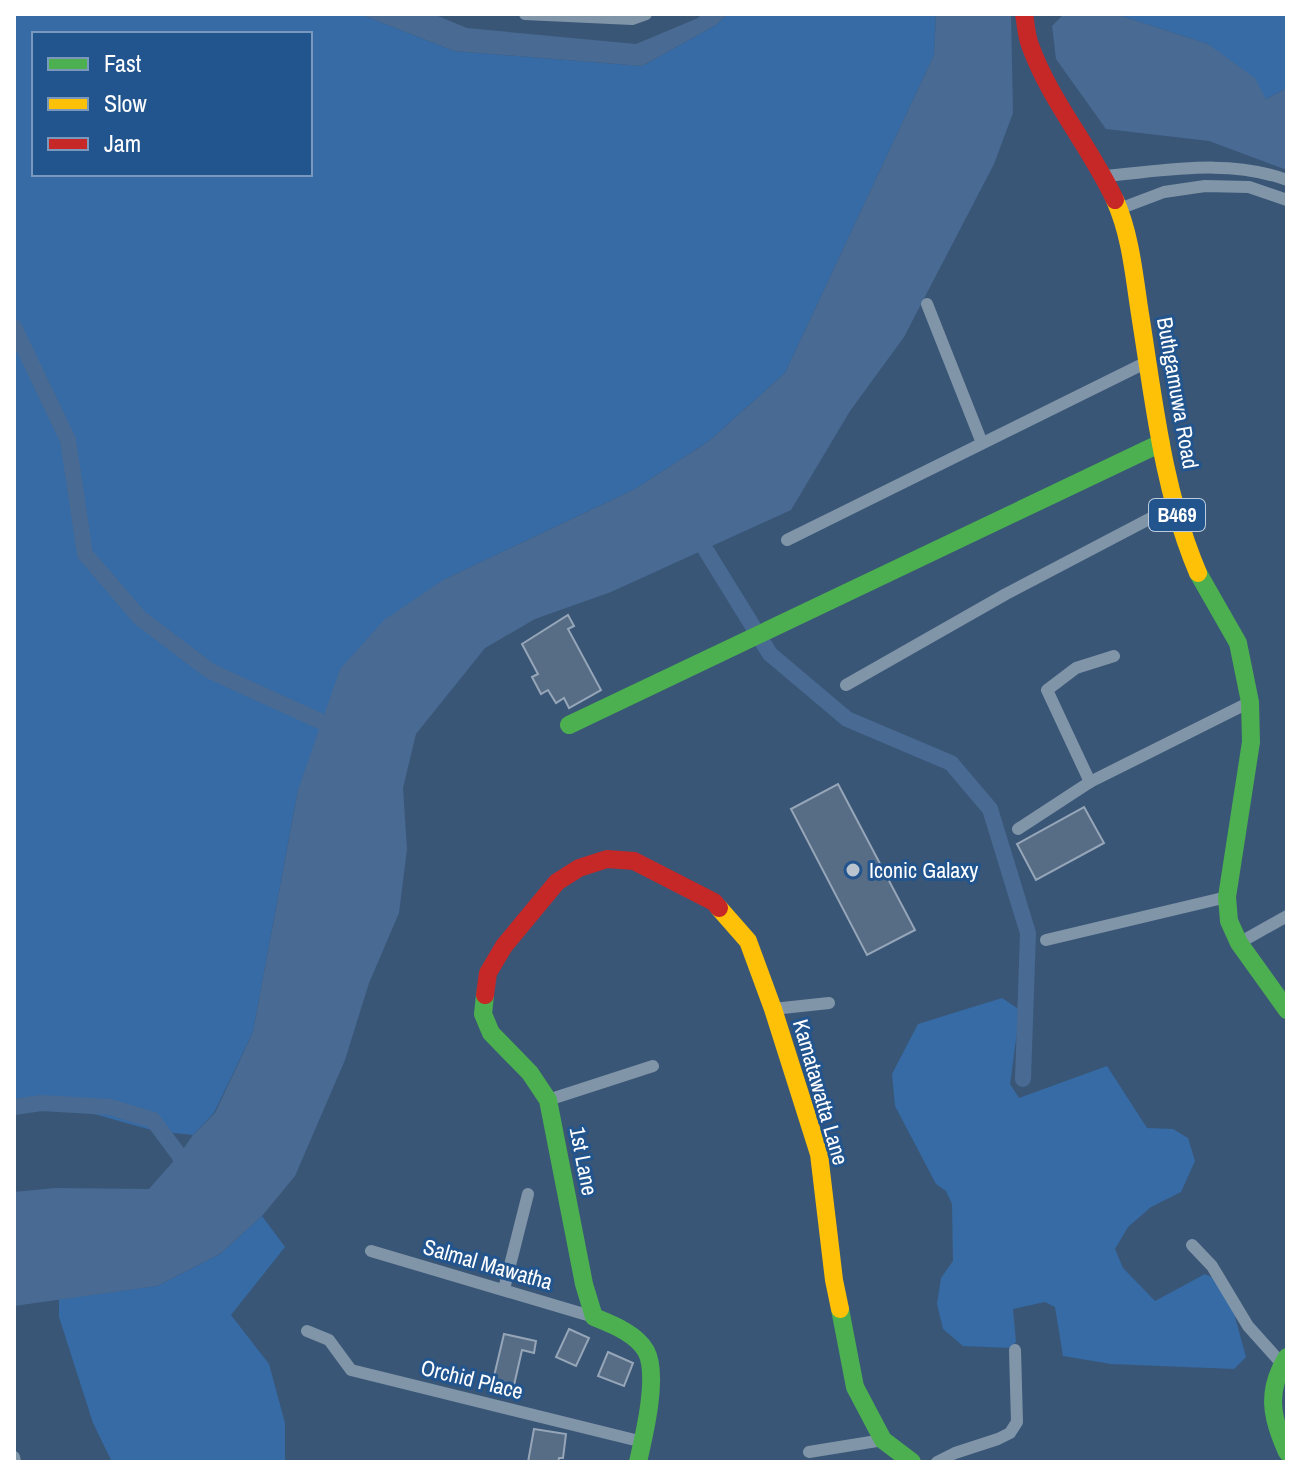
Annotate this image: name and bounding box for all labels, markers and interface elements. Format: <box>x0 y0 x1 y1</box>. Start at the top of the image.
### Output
legend <box>32 32 312 176</box>
text: Fast <box>104 47 142 79</box>
text: Slow <box>104 87 147 119</box>
text: Jam <box>104 127 141 159</box>
street label: Buthgamuwa Road <box>1150 315 1206 471</box>
road number: B469 <box>1149 499 1205 531</box>
place label: Iconic Galaxy <box>869 855 978 885</box>
marker: Iconic Galaxy <box>844 861 862 879</box>
street label: Kamatawatta Lane <box>786 1016 856 1168</box>
street label: 1st Lane <box>563 1124 605 1198</box>
street label: Salmal Mawatha <box>420 1231 556 1297</box>
street label: Orchid Place <box>418 1352 526 1406</box>

